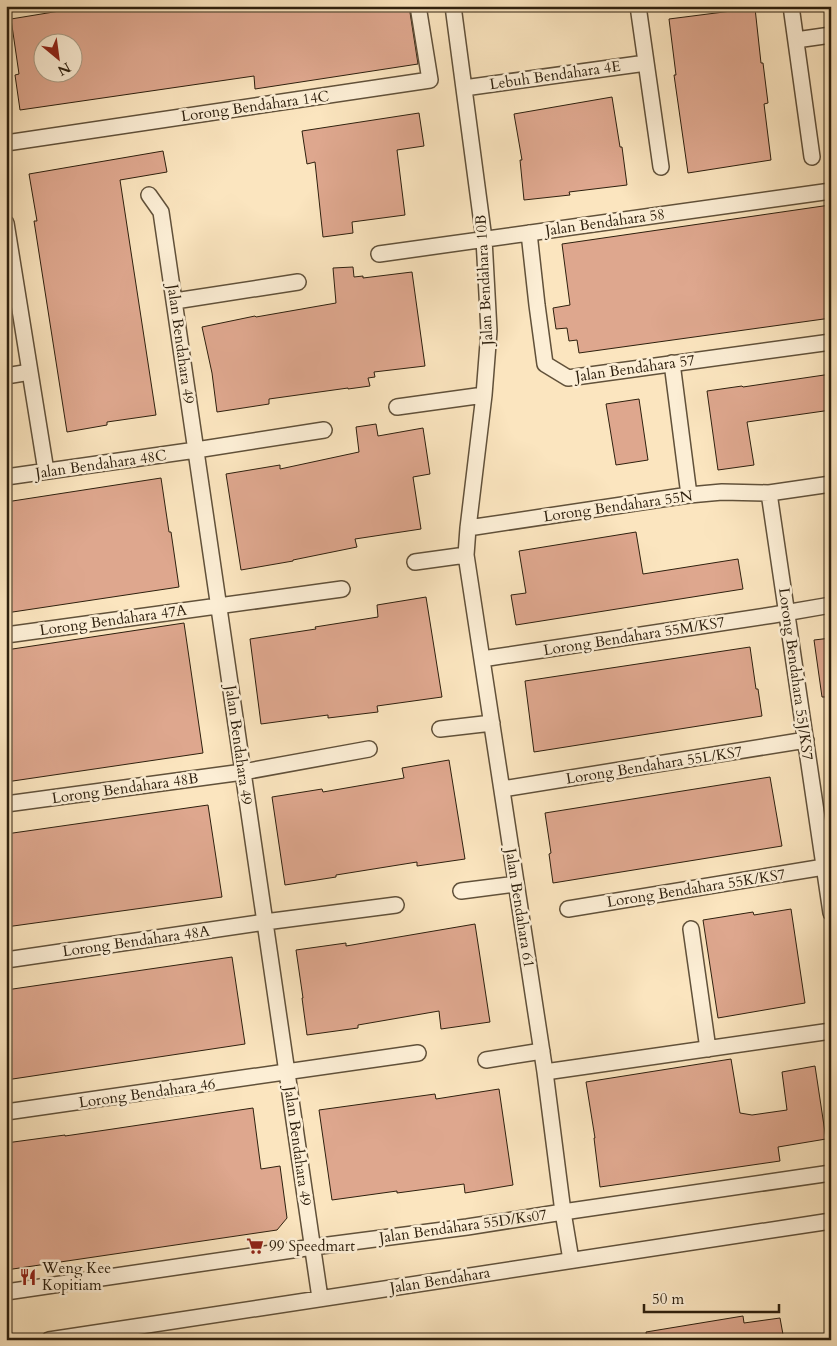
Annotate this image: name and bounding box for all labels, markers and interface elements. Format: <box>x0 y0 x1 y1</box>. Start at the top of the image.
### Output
north arrow <box>32 32 82 82</box>
street label: Lebuh Bendahara 4E <box>488 56 622 94</box>
text: N <box>54 58 74 80</box>
street label: Lorong Bendahara 14C <box>180 86 330 126</box>
street label: Jalan Bendahara 58 <box>542 204 666 241</box>
street label: Jalan Bendahara 10B <box>471 214 498 348</box>
street label: Jalan Bendahara 49 <box>162 281 199 405</box>
street label: Jalan Bendahara 57 <box>572 350 696 387</box>
street label: Jalan Bendahara 48C <box>32 445 168 483</box>
street label: Lorong Bendahara 55N <box>542 486 694 526</box>
street label: Lorong Bendahara 55J/KS7 <box>774 586 818 762</box>
street label: Lorong Bendahara 47A <box>38 600 188 640</box>
street label: Lorong Bendahara 55M/KS7 <box>542 612 726 660</box>
street label: Jalan Bendahara 49 <box>220 682 257 806</box>
street label: Lorong Bendahara 55L/KS7 <box>564 741 744 789</box>
street label: Lorong Bendahara 48B <box>50 768 200 808</box>
street label: Jalan Bendahara 61 <box>500 845 539 969</box>
street label: Lorong Bendahara 55K/KS7 <box>605 864 787 912</box>
street label: Lorong Bendahara 48A <box>61 921 211 961</box>
street label: Lorong Bendahara 46 <box>77 1073 217 1112</box>
street label: Jalan Bendahara 49 <box>279 1083 316 1207</box>
street label: Jalan Bendahara 55D/Ks07 <box>376 1204 548 1248</box>
supermarket icon: 99 Speedmart <box>245 1236 265 1256</box>
place label: 99 Speedmart <box>269 1236 355 1256</box>
place label: Weng Kee Kopitiam <box>41 1258 111 1295</box>
street label: Jalan Bendahara <box>387 1262 492 1298</box>
restaurant icon: Weng Kee Kopitiam <box>18 1267 38 1287</box>
scale bar <box>644 1281 780 1313</box>
text: 50 m <box>652 1289 684 1309</box>

